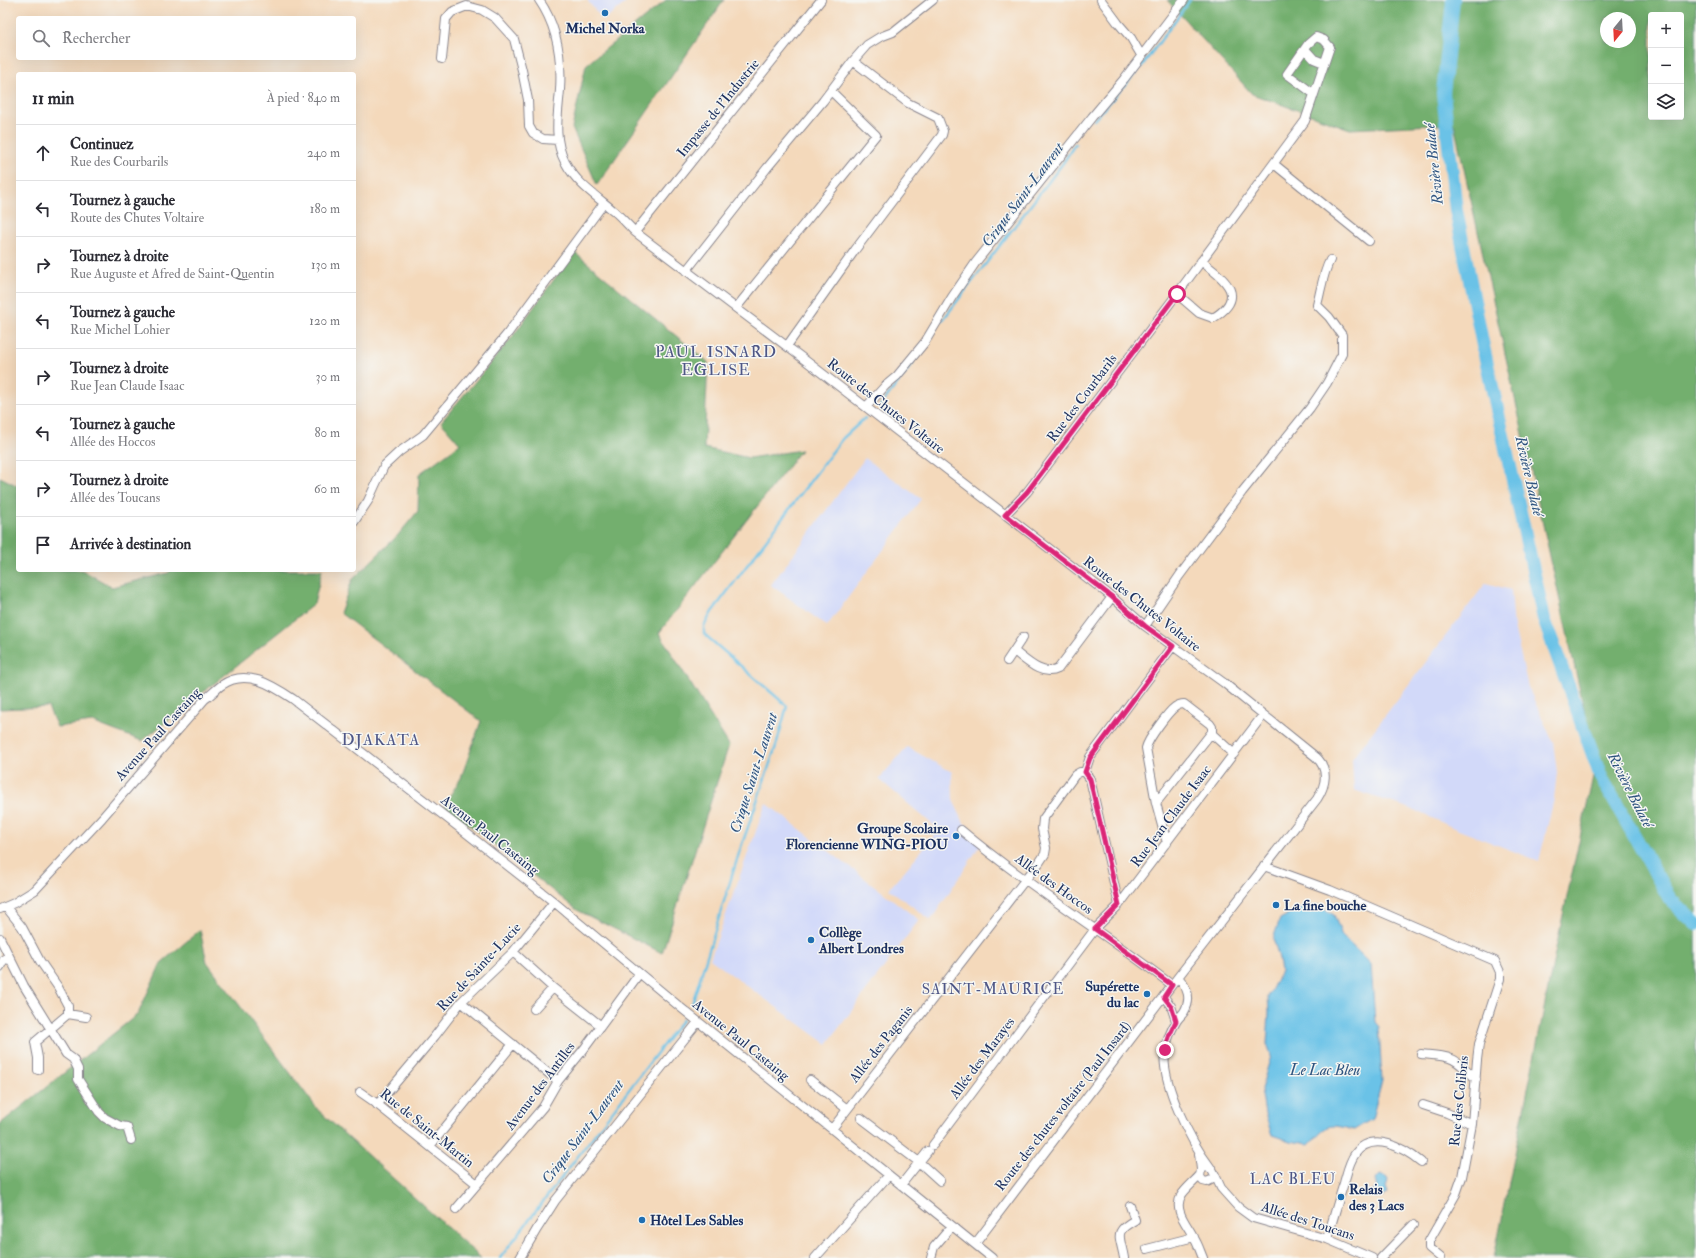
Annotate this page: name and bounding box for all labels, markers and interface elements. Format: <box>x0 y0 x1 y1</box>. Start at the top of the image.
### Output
marker: Michel Norka <box>600 8 610 18</box>
north arrow <box>1600 12 1636 48</box>
map controls <box>1648 12 1684 120</box>
button: + <box>1648 12 1684 48</box>
search box <box>16 16 356 60</box>
place label: Michel Norka <box>564 20 646 37</box>
icon: search <box>30 27 52 49</box>
text: Rechercher <box>62 29 130 48</box>
button: − <box>1648 48 1684 84</box>
street label: Impasse de l'Industrie <box>673 55 764 161</box>
button: layers <box>1648 84 1684 120</box>
text: 11 min <box>32 88 74 109</box>
text: À pied · 840 m <box>267 90 340 106</box>
water label: Rivière Balaté <box>1420 120 1448 207</box>
text: Continuez <box>70 135 134 154</box>
water label: Crique Saint-Laurent <box>978 139 1069 251</box>
icon: ahead <box>32 142 54 164</box>
text: 240 m <box>307 145 340 161</box>
text: Rue des Courbarils <box>70 154 168 170</box>
text: Tournez à gauche <box>70 191 175 210</box>
icon: left <box>32 198 54 220</box>
text: 180 m <box>310 201 340 217</box>
text: Route des Chutes Voltaire <box>70 210 204 226</box>
text: Tournez à droite <box>70 247 169 266</box>
icon: right <box>32 254 54 276</box>
text: 130 m <box>311 257 340 273</box>
text: Rue Auguste et Afred de Saint-Quentin <box>70 266 274 282</box>
route start <box>1168 285 1186 303</box>
text: Tournez à gauche <box>70 303 175 322</box>
icon: left <box>32 310 54 332</box>
text: 120 m <box>309 313 340 329</box>
text: Rue Michel Lohier <box>70 322 170 338</box>
district label: PAUL ISNARD EGLISE <box>655 342 777 380</box>
street label: Rue des Courbarils <box>1043 350 1121 445</box>
street label: Route des Chutes Voltaire <box>824 355 948 457</box>
text: Tournez à droite <box>70 359 169 378</box>
icon: right <box>32 366 54 388</box>
text: 30 m <box>316 369 340 385</box>
text: Rue Jean Claude Isaac <box>70 378 184 394</box>
text: Tournez à gauche <box>70 415 175 434</box>
icon: left <box>32 422 54 444</box>
text: 80 m <box>314 425 340 441</box>
water label: Rivière Balaté <box>1510 433 1548 521</box>
text: Allée des Hoccos <box>70 434 155 450</box>
text: Tournez à droite <box>70 471 169 490</box>
icon: right <box>32 478 54 500</box>
text: 60 m <box>314 481 340 497</box>
text: Allée des Toucans <box>70 490 160 506</box>
icon: arrive <box>32 534 54 556</box>
text: Arrivée à destination <box>70 535 191 554</box>
street label: Route des Chutes Voltaire <box>1080 553 1204 655</box>
street label: Avenue Paul Castaing <box>111 683 205 785</box>
water label: Crique Saint-Laurent <box>726 710 783 836</box>
district label: DJAKATA <box>342 730 420 751</box>
water label: Rivière Balaté <box>1603 748 1658 833</box>
street label: Rue Jean Claude Isaac <box>1127 761 1215 870</box>
street label: Avenue Paul Castaing <box>437 791 543 879</box>
place label: Groupe Scolaire Florencienne WING-PIOU <box>786 820 948 853</box>
marker: Groupe Scolaire Florencienne WING-PIOU <box>951 831 961 841</box>
street label: Allée des Hoccos <box>1011 850 1096 918</box>
place label: La fine bouche <box>1284 897 1366 914</box>
marker: La fine bouche <box>1271 900 1281 910</box>
street label: Rue de Sainte-Lucie <box>434 919 524 1015</box>
place label: Collège Albert Londres <box>818 924 904 957</box>
marker: Collège Albert Londres <box>806 935 816 945</box>
place label: Supérette du lac <box>1085 978 1139 1011</box>
district label: SAINT-MAURICE <box>922 980 1064 999</box>
marker: Supérette du lac <box>1142 989 1152 999</box>
street label: Avenue Paul Castaing <box>688 995 794 1085</box>
street label: Allée des Paganis <box>845 1002 916 1087</box>
street label: Allée des Marayes <box>945 1014 1019 1104</box>
street label: Route des chutes voltaire (Paul Insard) <box>992 1018 1134 1194</box>
street label: Avenue des Antilles <box>501 1038 579 1134</box>
route end <box>1156 1041 1174 1059</box>
street label: Rue des Colibris <box>1446 1055 1472 1147</box>
water label: Le Lac Bleu <box>1289 1061 1360 1080</box>
water label: Crique Saint-Laurent <box>538 1076 629 1188</box>
street label: Rue de Saint-Martin <box>376 1085 478 1171</box>
district label: LAC BLEU <box>1250 1170 1336 1189</box>
place label: Relais des 3 Lacs <box>1349 1181 1404 1214</box>
marker: Relais des 3 Lacs <box>1336 1192 1346 1202</box>
street label: Allée des Toucans <box>1258 1198 1357 1244</box>
place label: Hôtel Les Sables <box>650 1212 743 1229</box>
marker: Hôtel Les Sables <box>637 1215 647 1225</box>

